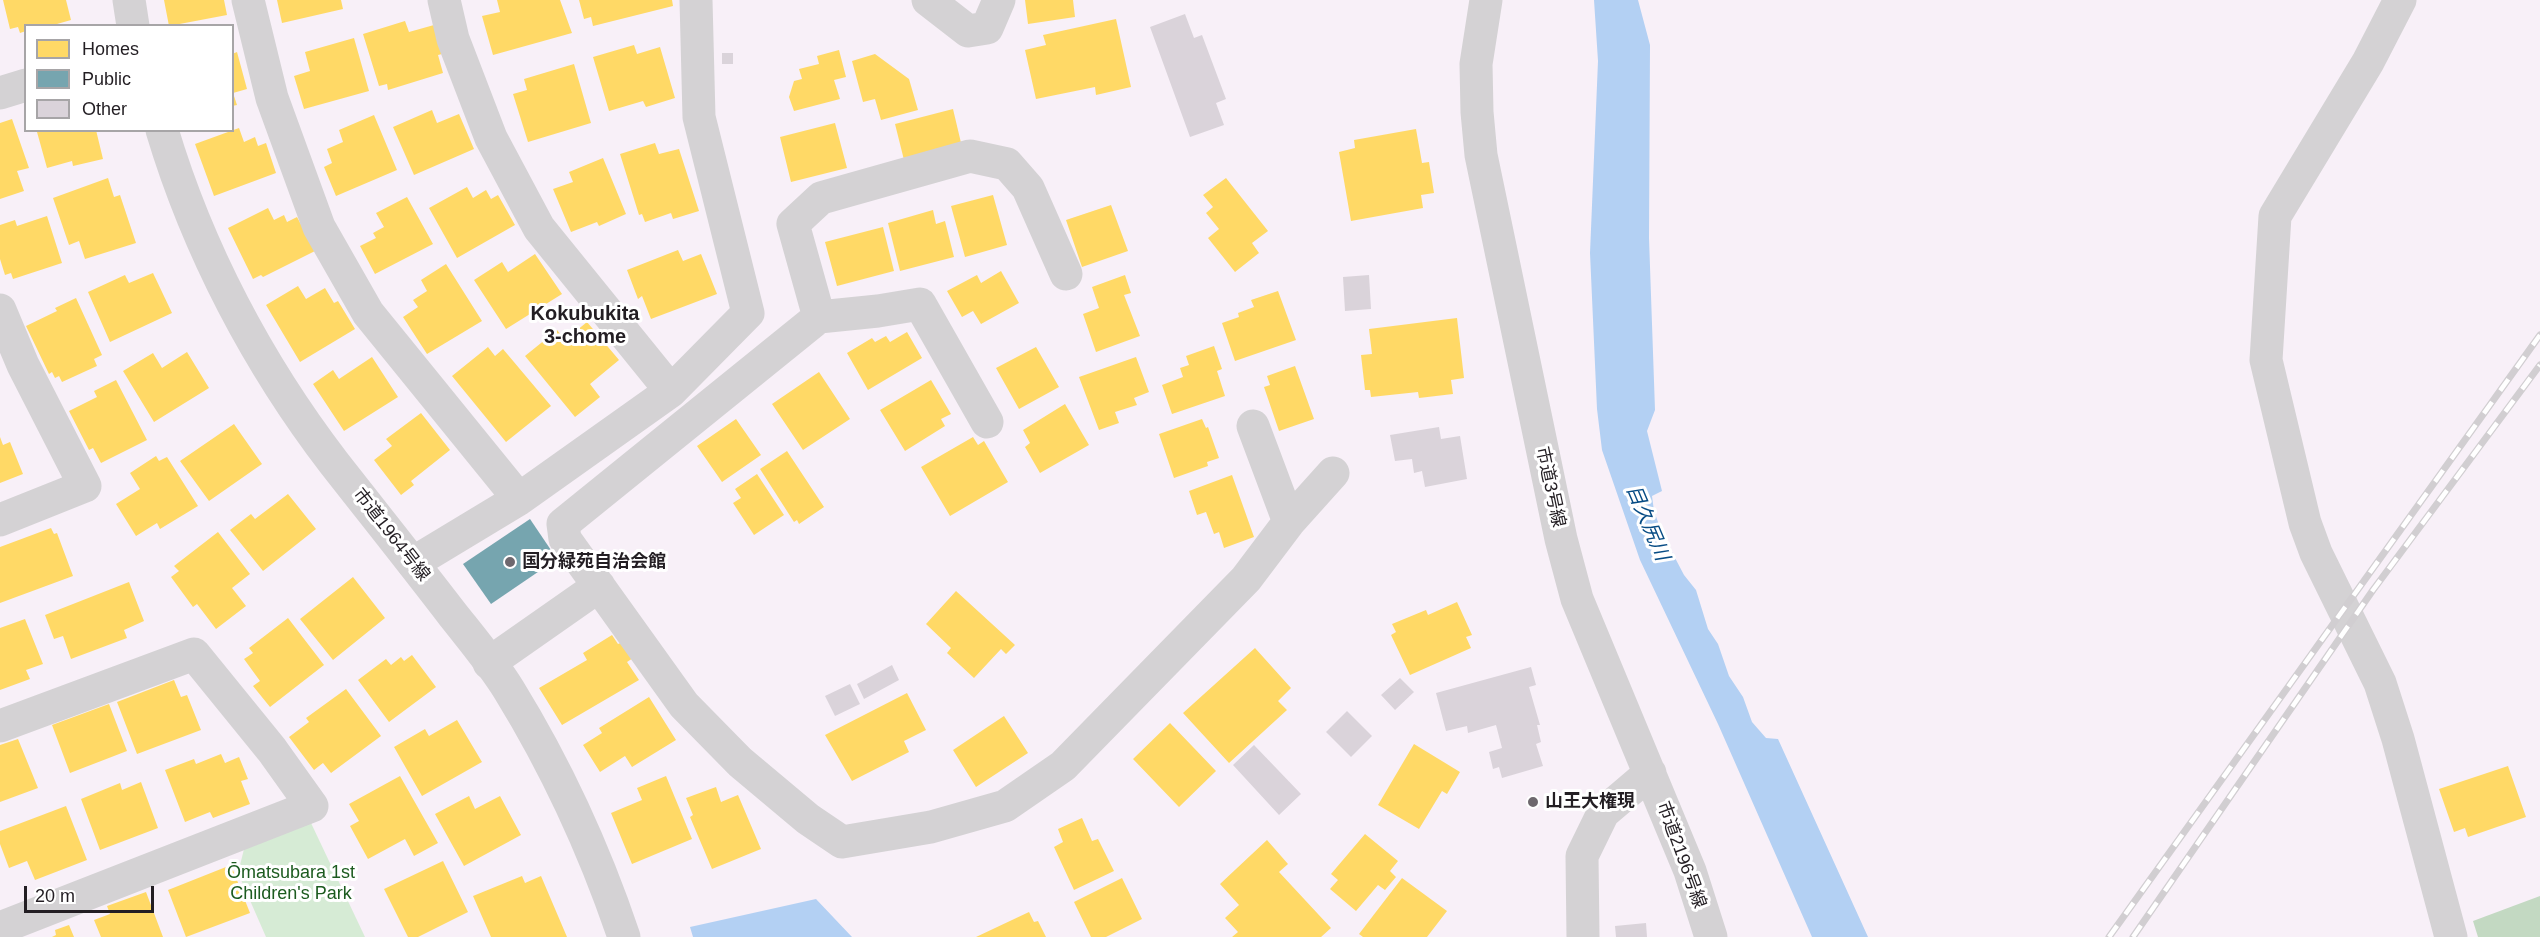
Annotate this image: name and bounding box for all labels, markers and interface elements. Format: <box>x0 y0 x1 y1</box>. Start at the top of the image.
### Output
legend <box>24 24 234 132</box>
text: Homes <box>82 39 139 59</box>
text: Public <box>82 69 131 89</box>
text: Other <box>82 99 127 119</box>
district label: Kokubukita 3-chome <box>531 302 639 349</box>
street label: 市道3号線 <box>1531 445 1569 529</box>
water label: 目久尻川 <box>1620 481 1674 565</box>
street label: 市道1964号線 <box>348 484 434 586</box>
place label: 国分緑苑自治会館 <box>522 551 666 573</box>
marker: 国分緑苑自治会館 <box>503 555 517 569</box>
place label: 山王大権現 <box>1545 791 1635 813</box>
marker: 山王大権現 <box>1526 795 1540 809</box>
street label: 市道2196号線 <box>1652 799 1710 911</box>
park label: Ōmatsubara 1st Children's Park <box>227 862 355 904</box>
scale bar <box>27 874 158 912</box>
text: 20 m <box>35 886 75 906</box>

